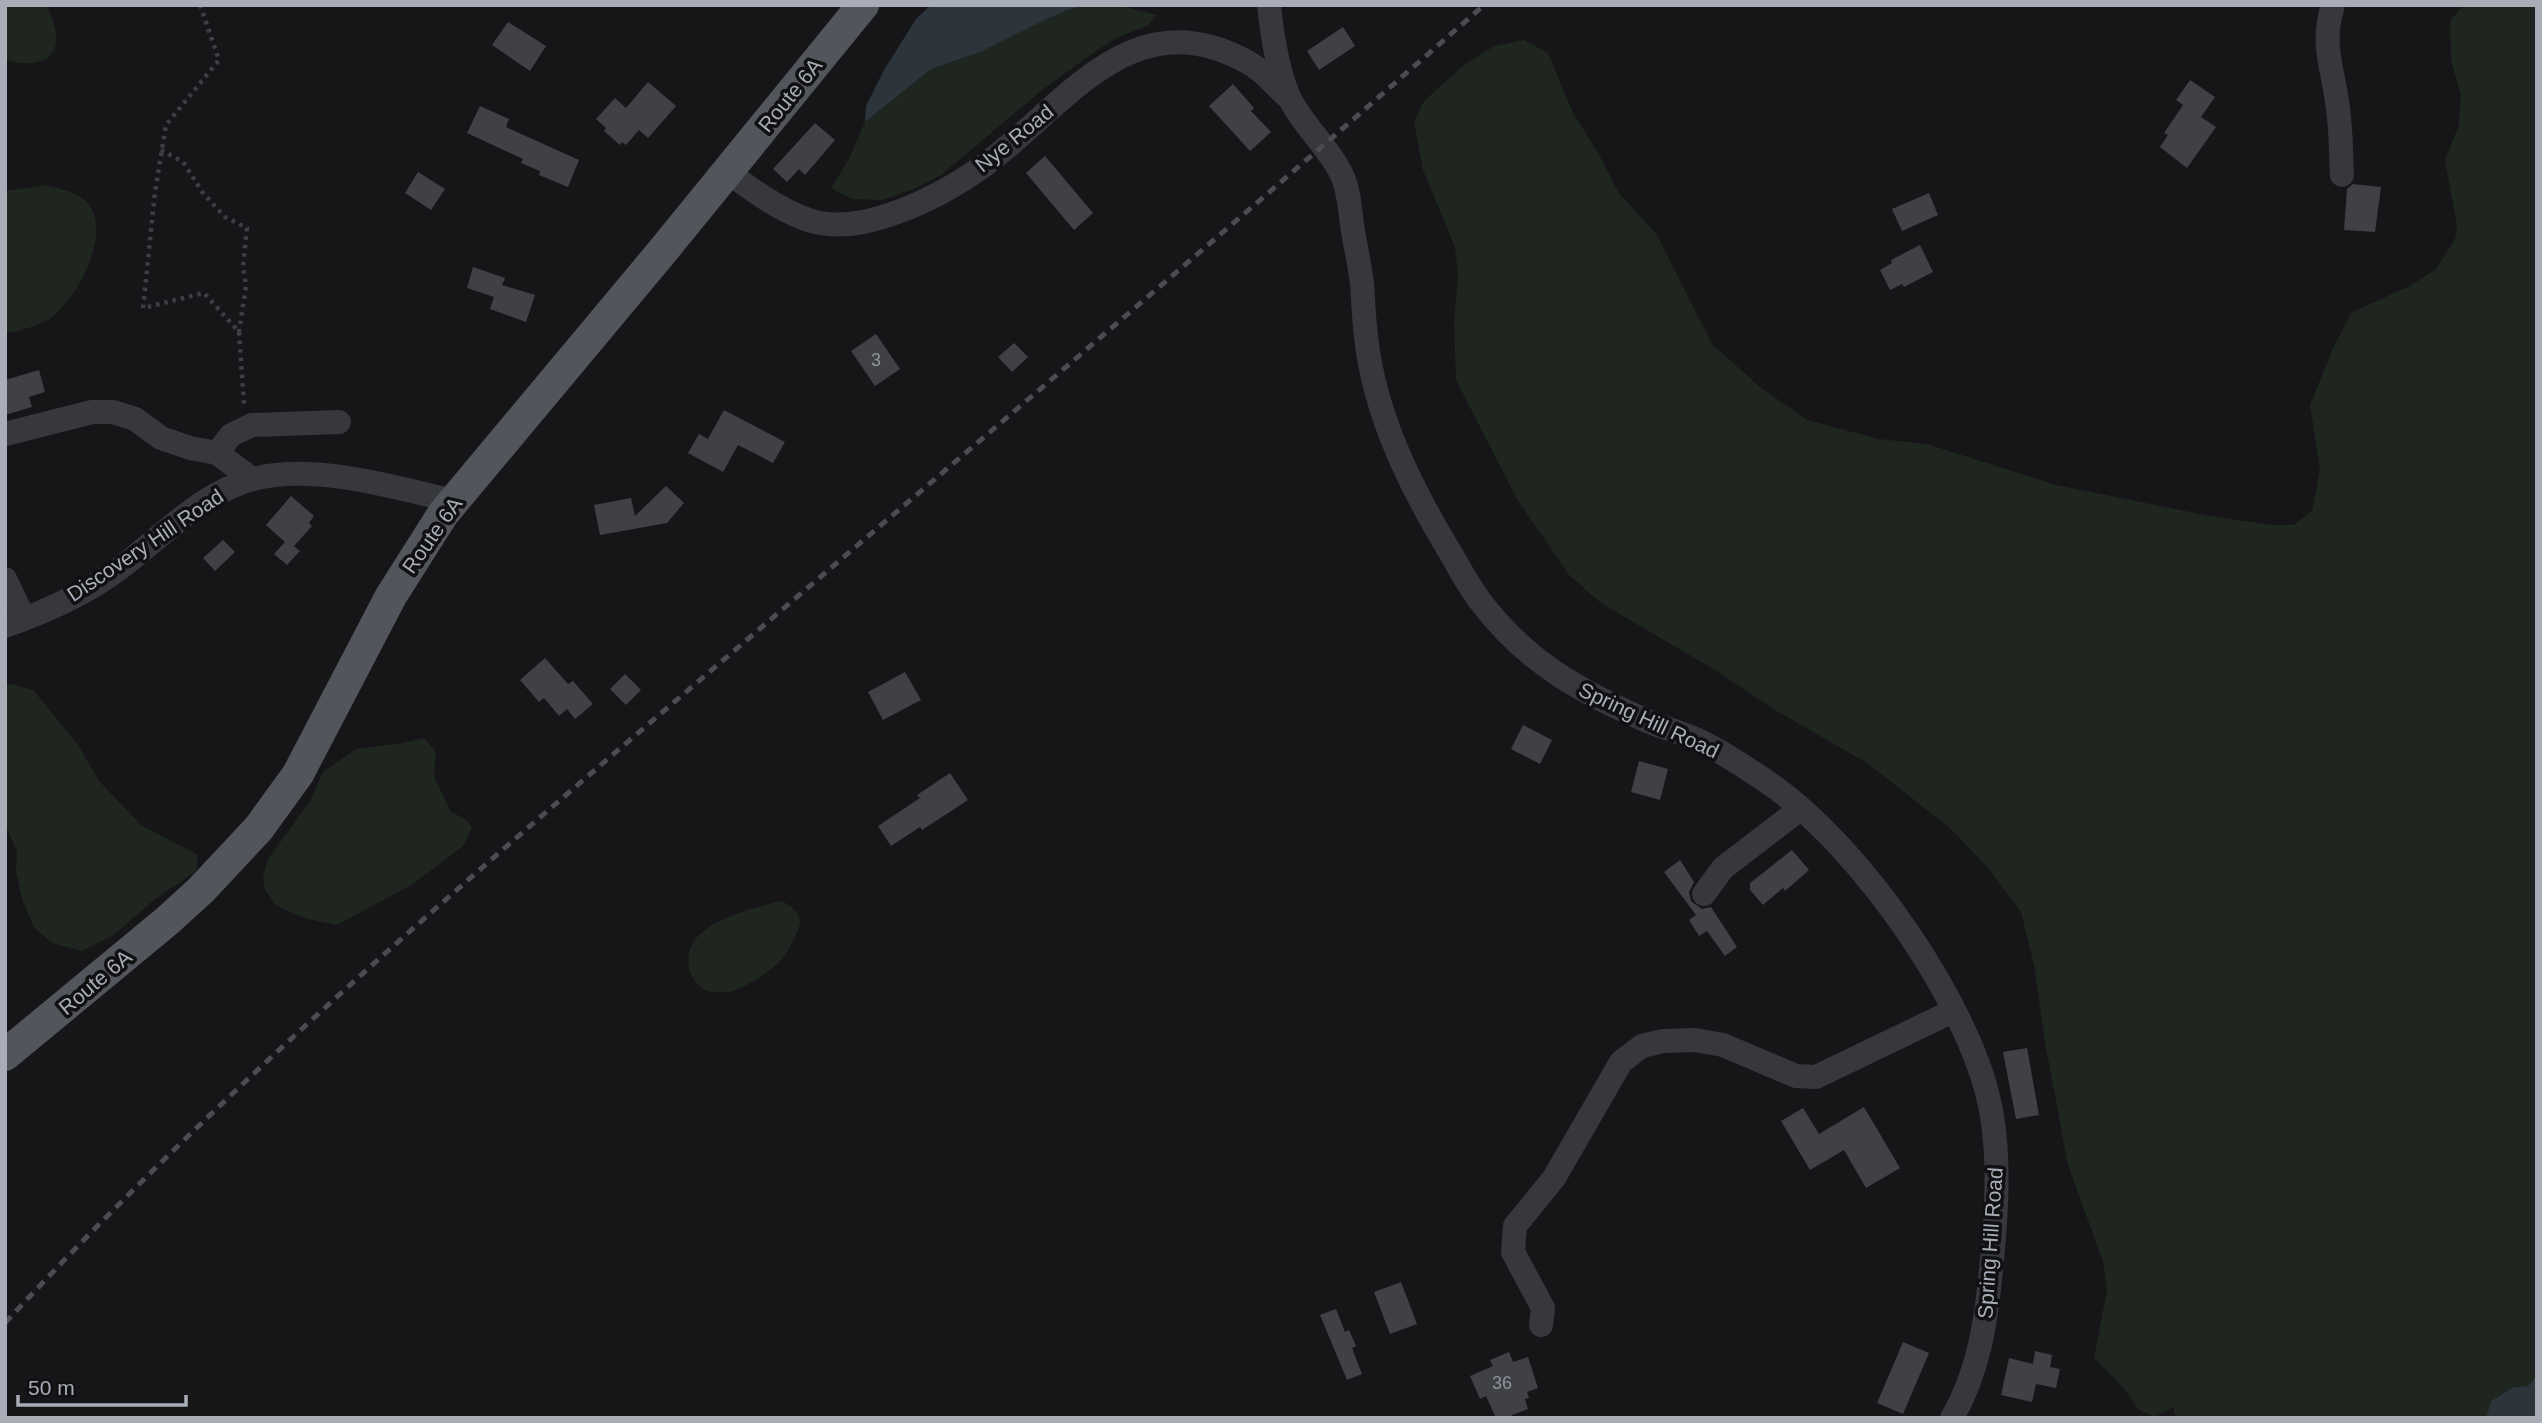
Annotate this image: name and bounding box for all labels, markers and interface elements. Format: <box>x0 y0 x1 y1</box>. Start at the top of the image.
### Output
street label: Route 6A <box>754 54 826 136</box>
street label: Nye Road <box>970 100 1058 176</box>
house number: 3 <box>871 350 881 370</box>
street label: Discovery Hill Road <box>63 484 227 606</box>
street label: Route 6A <box>397 493 467 577</box>
street label: Spring Hill Road <box>1575 678 1723 762</box>
street label: Route 6A <box>54 945 136 1019</box>
street label: Spring Hill Road <box>1973 1167 2007 1319</box>
scale bar <box>18 1364 186 1408</box>
house number: 36 <box>1492 1373 1512 1393</box>
text: 50 m <box>28 1376 75 1399</box>

